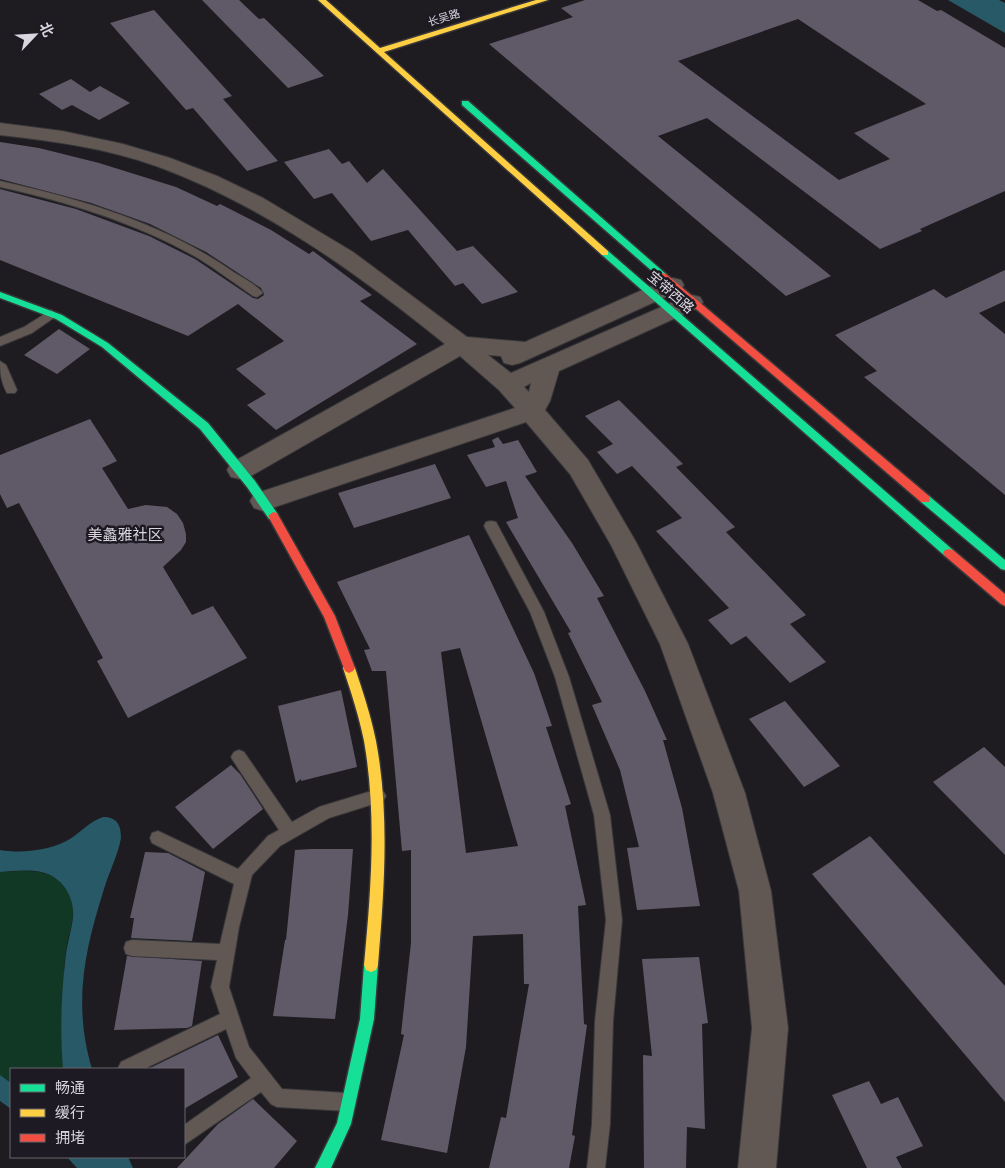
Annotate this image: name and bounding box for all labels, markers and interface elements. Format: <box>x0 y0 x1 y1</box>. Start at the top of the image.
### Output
street label: 长吴路 <box>426 7 462 29</box>
north arrow <box>10 10 60 60</box>
text: 北 <box>37 20 57 39</box>
street label: 宝带西路 <box>645 268 697 316</box>
district label: 美蠡雅社区 <box>87 526 163 544</box>
legend <box>10 1068 185 1158</box>
text: 畅通 <box>55 1079 85 1097</box>
text: 缓行 <box>55 1104 85 1122</box>
text: 拥堵 <box>55 1129 85 1147</box>

